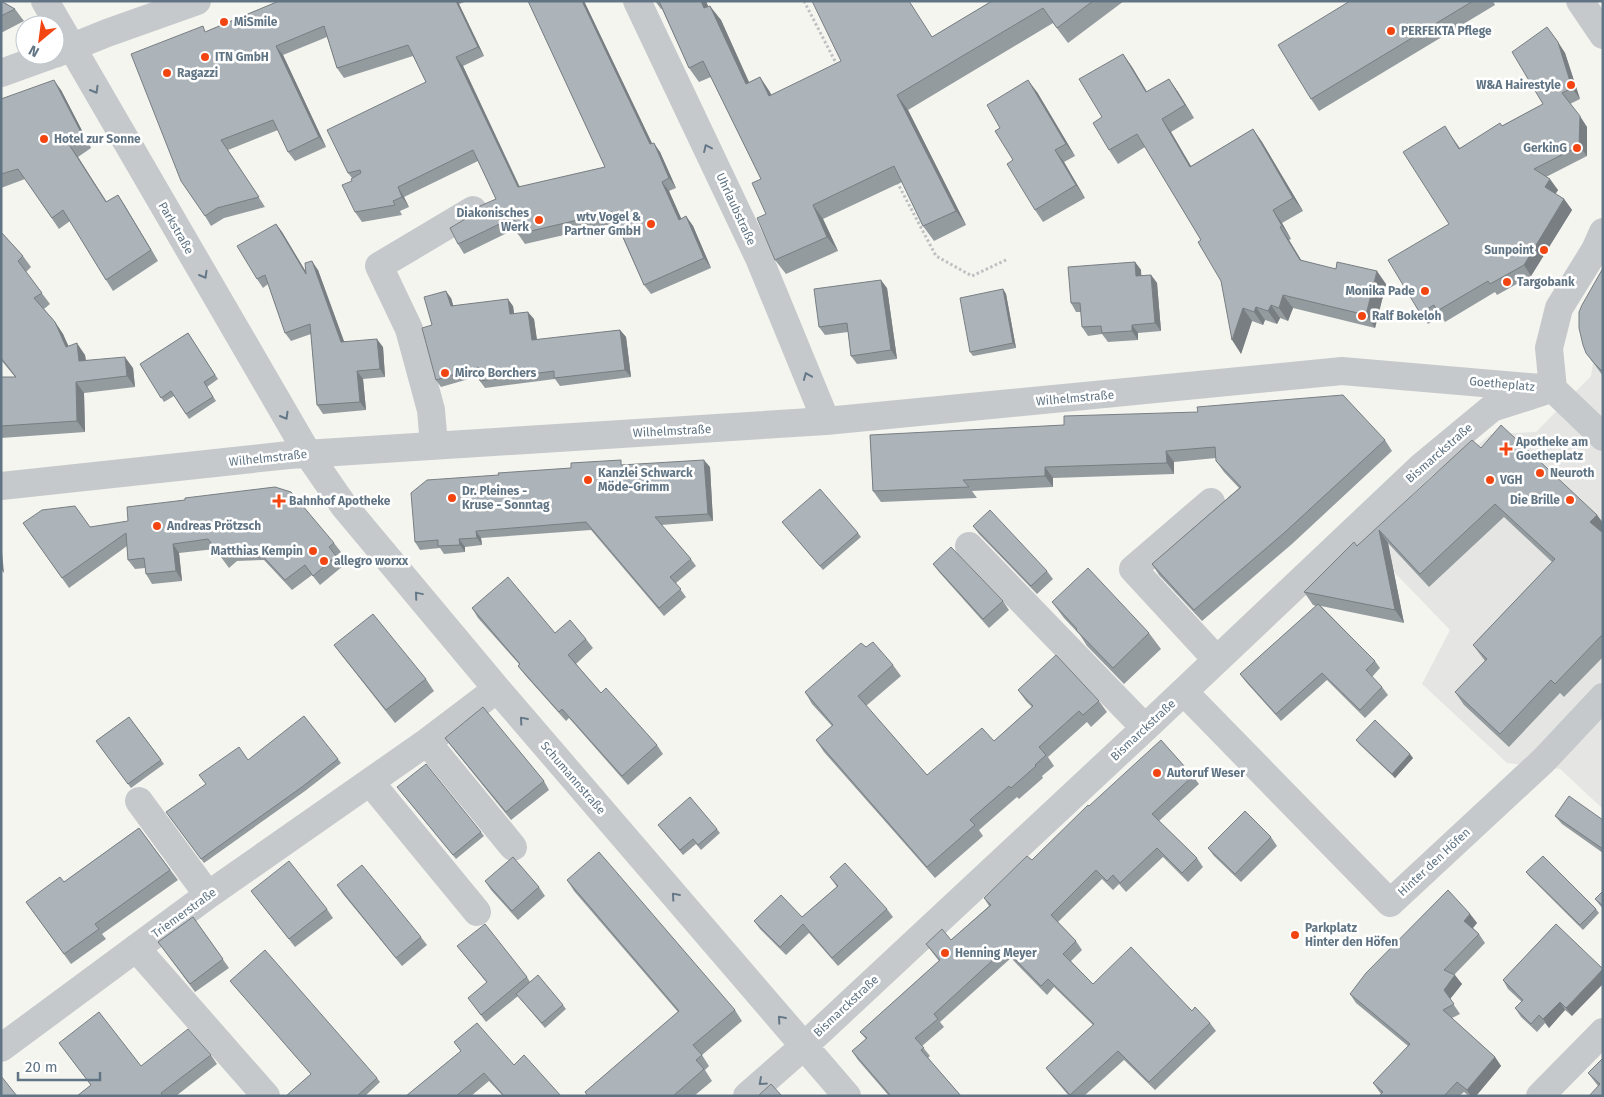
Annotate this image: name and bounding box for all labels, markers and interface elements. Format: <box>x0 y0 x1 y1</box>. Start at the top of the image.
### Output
north arrow <box>15 15 65 65</box>
place label: MiSmile <box>234 15 278 29</box>
marker: MiSmile <box>218 16 230 28</box>
place label: PERFEKTA Pflege <box>1401 24 1492 38</box>
marker: PERFEKTA Pflege <box>1385 25 1397 37</box>
text: N <box>26 41 42 61</box>
place label: ITN GmbH <box>215 50 269 64</box>
marker: ITN GmbH <box>199 51 211 63</box>
place label: Ragazzi <box>177 66 218 80</box>
marker: Ragazzi <box>161 67 173 79</box>
place label: W&A Hairestyle <box>1476 78 1561 92</box>
marker: W&A Hairestyle <box>1565 79 1577 91</box>
one-way arrow <box>89 84 99 93</box>
place label: Hotel zur Sonne <box>54 132 141 146</box>
marker: Hotel zur Sonne <box>38 133 50 145</box>
place label: GerkinG <box>1523 141 1567 155</box>
marker: GerkinG <box>1571 142 1583 154</box>
one-way arrow <box>703 144 713 153</box>
street label: Uhrlaubstraße <box>713 171 759 247</box>
street label: Parkstraße <box>155 199 197 257</box>
place label: Diakonisches Werk <box>457 206 529 234</box>
place label: wtv Vogel & Partner GmbH <box>564 210 641 238</box>
marker: Diakonisches Werk <box>533 214 545 226</box>
marker: wtv Vogel & Partner GmbH <box>645 218 657 230</box>
place label: Sunpoint <box>1484 243 1534 257</box>
marker: Sunpoint <box>1538 244 1550 256</box>
one-way arrow <box>197 270 207 279</box>
place label: Targobank <box>1517 275 1575 289</box>
marker: Targobank <box>1501 276 1513 288</box>
place label: Monika Pade <box>1345 284 1415 298</box>
marker: Monika Pade <box>1419 285 1431 297</box>
place label: Ralf Bokeloh <box>1372 309 1441 323</box>
marker: Ralf Bokeloh <box>1356 310 1368 322</box>
place label: Mirco Borchers <box>455 366 536 380</box>
marker: Mirco Borchers <box>439 367 451 379</box>
one-way arrow <box>803 372 814 381</box>
street label: Goetheplatz <box>1469 374 1535 394</box>
street label: Wilhelmstraße <box>1035 388 1115 408</box>
one-way arrow <box>279 410 289 419</box>
street label: Bismarckstraße <box>1403 420 1475 486</box>
street label: Wilhelmstraße <box>632 422 712 440</box>
place label: Apotheke am Goetheplatz <box>1515 435 1588 463</box>
marker: Apotheke am Goetheplatz <box>1500 443 1512 455</box>
street label: Wilhelmstraße <box>228 447 308 469</box>
place label: Kanzlei Schwarck Möde-Grimm <box>598 466 693 494</box>
place label: Neuroth <box>1550 466 1595 480</box>
marker: Neuroth <box>1534 467 1546 479</box>
place label: VGH <box>1499 473 1523 487</box>
marker: Kanzlei Schwarck Möde-Grimm <box>582 474 594 486</box>
marker: VGH <box>1484 474 1496 486</box>
place label: Dr. Pleines - Kruse - Sonntag <box>462 484 550 512</box>
marker: Dr. Pleines - Kruse - Sonntag <box>446 492 458 504</box>
place label: Die Brille <box>1510 493 1560 507</box>
place label: Bahnhof Apotheke <box>289 494 391 508</box>
marker: Die Brille <box>1564 494 1576 506</box>
marker: Bahnhof Apotheke <box>273 495 285 507</box>
place label: Andreas Prötzsch <box>166 519 261 533</box>
marker: Andreas Prötzsch <box>151 520 163 532</box>
place label: Matthias Kempin <box>211 544 303 558</box>
marker: Matthias Kempin <box>307 545 319 557</box>
place label: allegro worxx <box>334 554 409 568</box>
marker: allegro worxx <box>318 555 330 567</box>
one-way arrow <box>415 592 424 601</box>
street label: Bismarckstraße <box>1108 696 1178 764</box>
one-way arrow <box>520 716 529 725</box>
street label: Schumannstraße <box>538 739 608 817</box>
place label: Autoruf Weser <box>1166 766 1245 780</box>
marker: Autoruf Weser <box>1151 767 1163 779</box>
street label: Hinter den Höfen <box>1395 825 1473 899</box>
street label: Triemerstraße <box>149 885 219 941</box>
one-way arrow <box>672 892 681 901</box>
place label: Parkplatz Hinter den Höfen <box>1305 921 1398 949</box>
marker: Parkplatz Hinter den Höfen <box>1289 929 1301 941</box>
place label: Henning Meyer <box>955 946 1037 960</box>
marker: Henning Meyer <box>939 947 951 959</box>
street label: Bismarckstraße <box>811 972 881 1040</box>
one-way arrow <box>778 1016 787 1025</box>
scale bar <box>18 1050 100 1082</box>
text: 20 m <box>25 1058 58 1076</box>
one-way arrow <box>759 1076 768 1085</box>

